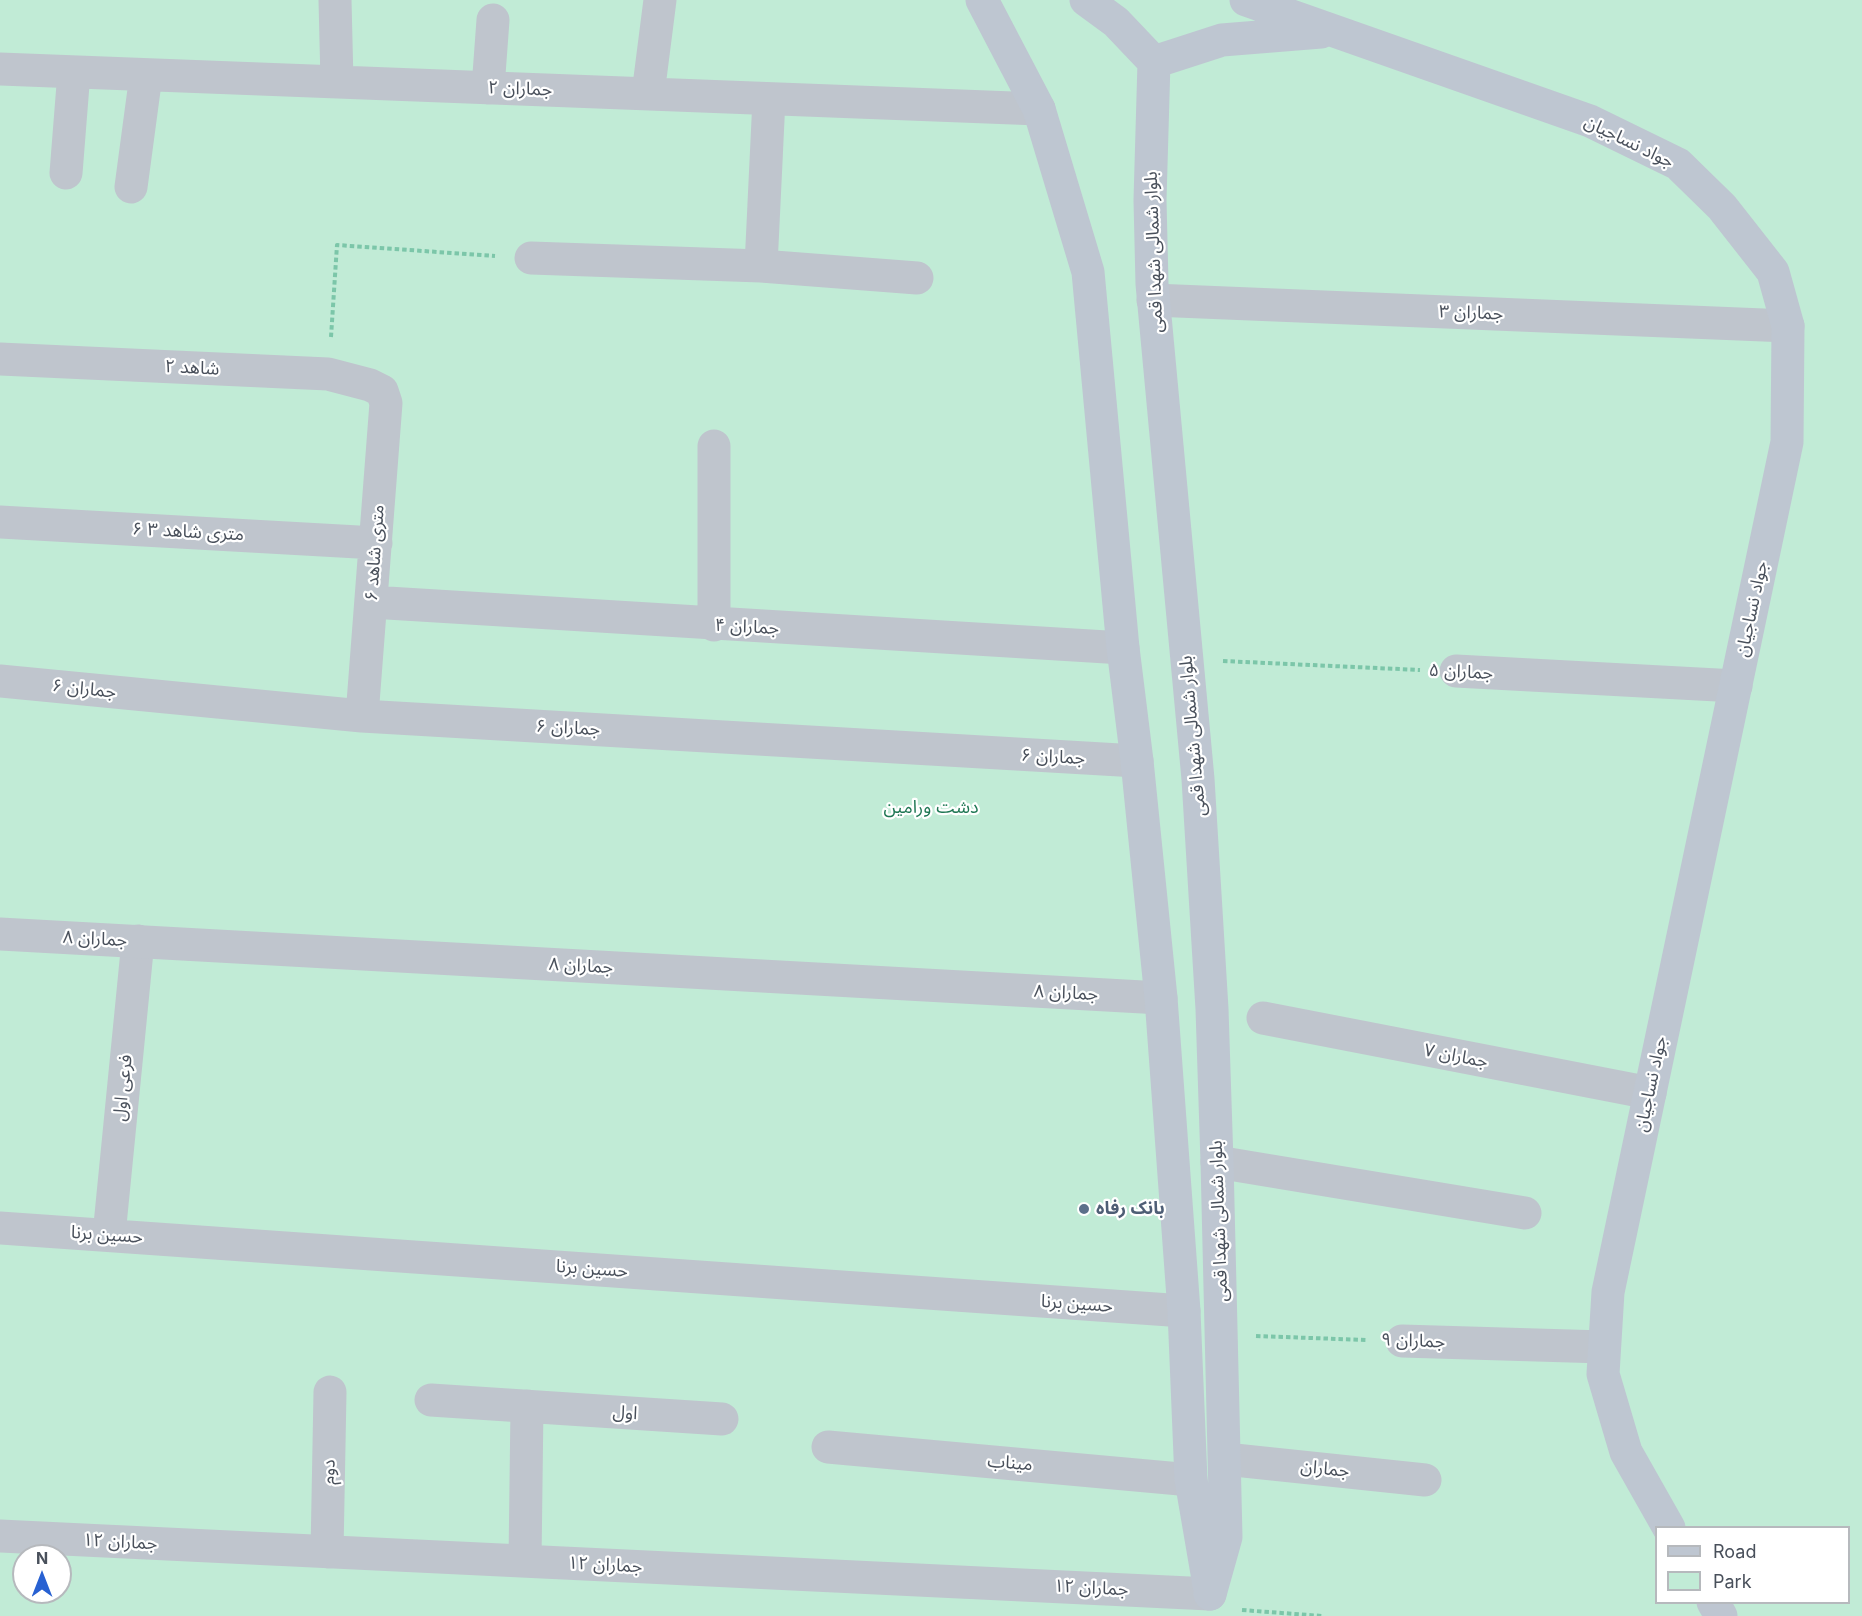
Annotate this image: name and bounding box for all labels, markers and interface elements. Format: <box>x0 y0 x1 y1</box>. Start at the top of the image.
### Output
street label: جماران ۲ <box>487 77 553 101</box>
street label: جواد نساجیان <box>1581 111 1677 173</box>
street label: بلوار شمالی شهدا قمی <box>1140 171 1168 333</box>
street label: جماران ۳ <box>1438 301 1504 325</box>
street label: شاهد ۲ <box>164 356 220 380</box>
street label: ۶ متری شاهد <box>361 504 389 602</box>
street label: ۶ متری شاهد ۳ <box>132 518 244 546</box>
street label: جواد نساجیان <box>1731 559 1773 659</box>
street label: جماران ۴ <box>714 615 780 639</box>
street label: بلوار شمالی شهدا قمی <box>1175 655 1211 817</box>
street label: جماران ۵ <box>1428 660 1494 684</box>
street label: جماران ۶ <box>51 675 117 703</box>
street label: جماران ۶ <box>535 716 601 740</box>
street label: جماران ۶ <box>1020 745 1086 769</box>
park label: دشت ورامین <box>883 797 979 819</box>
street label: جماران ۸ <box>62 927 128 951</box>
street label: جماران ۸ <box>548 954 614 978</box>
street label: جماران ۸ <box>1033 981 1099 1005</box>
street label: جواد نساجیان <box>1630 1034 1672 1134</box>
street label: جماران ۷ <box>1422 1039 1490 1073</box>
street label: فرعی اول <box>109 1054 137 1122</box>
street label: بلوار شمالی شهدا قمی <box>1205 1140 1233 1302</box>
place label: بانک رفاه <box>1096 1198 1165 1220</box>
marker: بانک رفاه <box>1077 1202 1091 1216</box>
street label: حسین برنا <box>70 1222 144 1248</box>
street label: حسین برنا <box>555 1256 629 1282</box>
street label: حسین برنا <box>1040 1291 1114 1317</box>
street label: جماران ۹ <box>1380 1329 1446 1353</box>
street label: اول <box>612 1401 638 1425</box>
street label: میناب <box>986 1450 1034 1476</box>
street label: جماران <box>1299 1456 1351 1482</box>
street label: دوم <box>318 1459 340 1485</box>
legend <box>1655 1526 1850 1604</box>
street label: جماران ۱۲ <box>82 1529 158 1555</box>
text: Road <box>1713 1541 1756 1562</box>
north arrow <box>12 1544 72 1604</box>
text: N <box>36 1548 48 1568</box>
street label: جماران ۱۲ <box>567 1552 643 1578</box>
text: Park <box>1713 1571 1752 1592</box>
street label: جماران ۱۲ <box>1053 1575 1129 1601</box>

